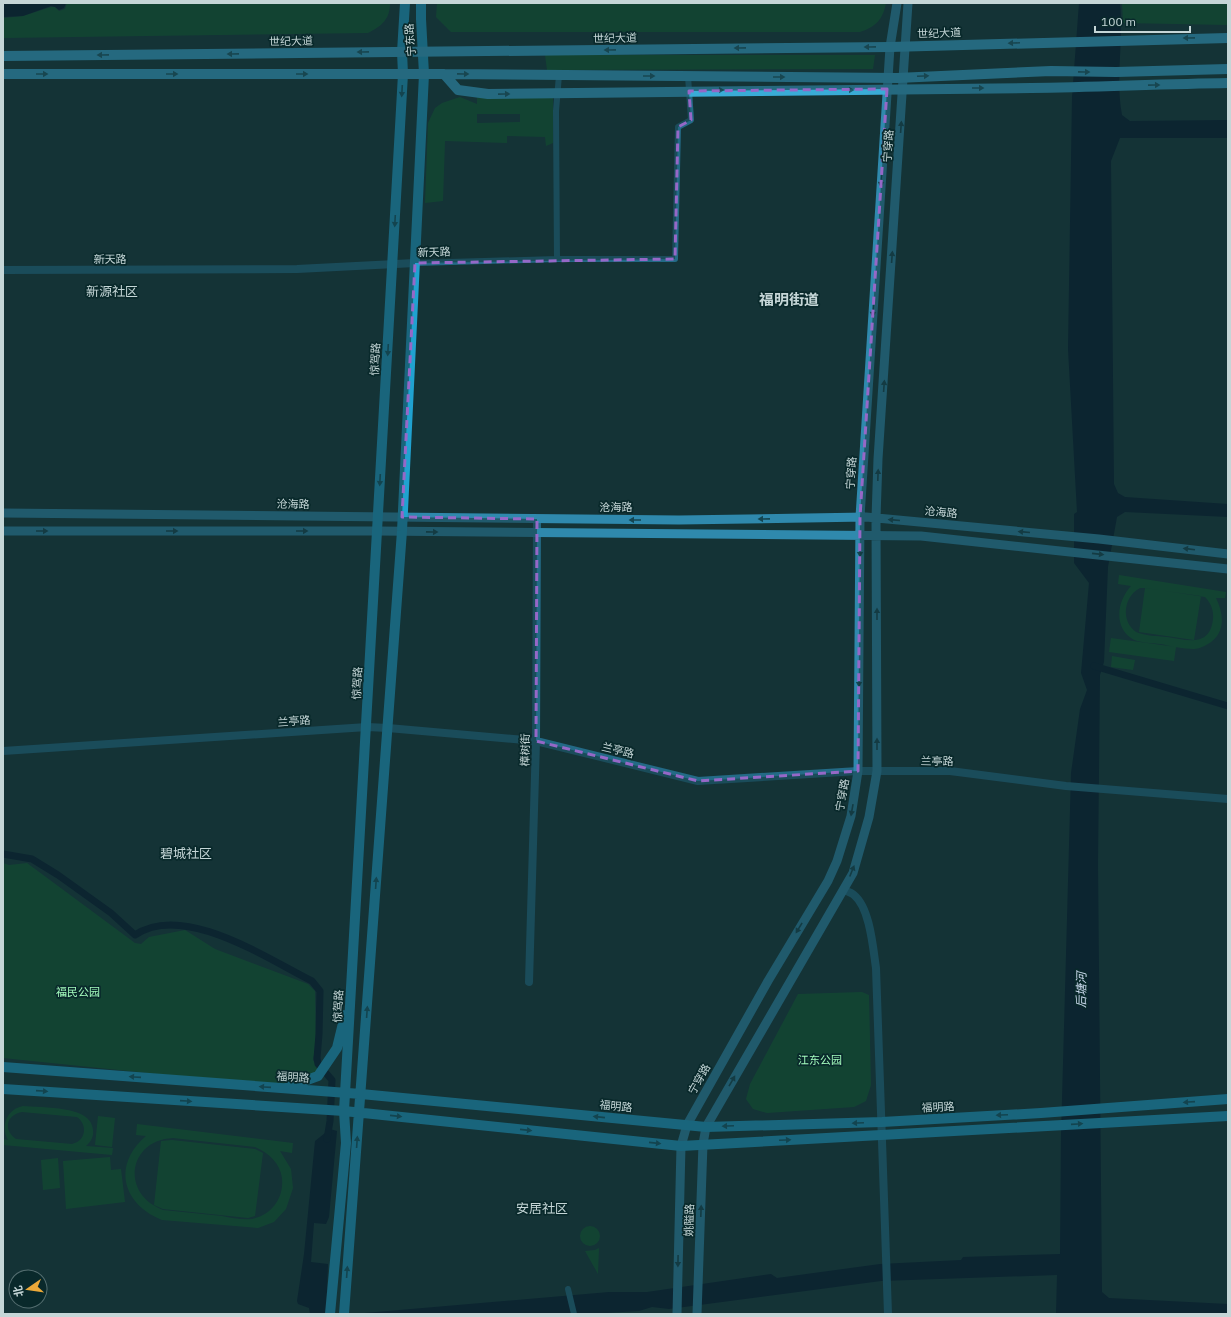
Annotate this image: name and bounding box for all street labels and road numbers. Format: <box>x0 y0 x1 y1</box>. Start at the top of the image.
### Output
street label: 宁东路 <box>402 23 418 57</box>
street label: 世纪大道 <box>917 25 961 41</box>
street label: 世纪大道 <box>593 31 637 45</box>
street label: 世纪大道 <box>269 34 313 48</box>
street label: 宁穿路 <box>880 129 896 163</box>
street label: 新天路 <box>417 244 451 260</box>
street label: 新天路 <box>94 252 127 266</box>
street label: 惊驾路 <box>367 342 383 376</box>
street label: 宁穿路 <box>843 456 859 490</box>
street label: 沧海路 <box>276 497 310 511</box>
street label: 沧海路 <box>600 500 633 514</box>
street label: 沧海路 <box>924 504 958 520</box>
street label: 惊驾路 <box>349 666 365 700</box>
street label: 兰亭路 <box>277 713 311 729</box>
street label: 樟树街 <box>518 733 532 767</box>
street label: 兰亭路 <box>600 739 636 761</box>
street label: 兰亭路 <box>920 754 954 768</box>
street label: 宁穿路 <box>832 778 852 812</box>
street label: 惊驾路 <box>330 989 346 1023</box>
street label: 宁穿路 <box>685 1061 713 1097</box>
street label: 福明路 <box>276 1069 310 1085</box>
street label: 福明路 <box>599 1097 633 1115</box>
street label: 福明路 <box>921 1099 955 1115</box>
street label: 姚隘路 <box>681 1203 697 1237</box>

